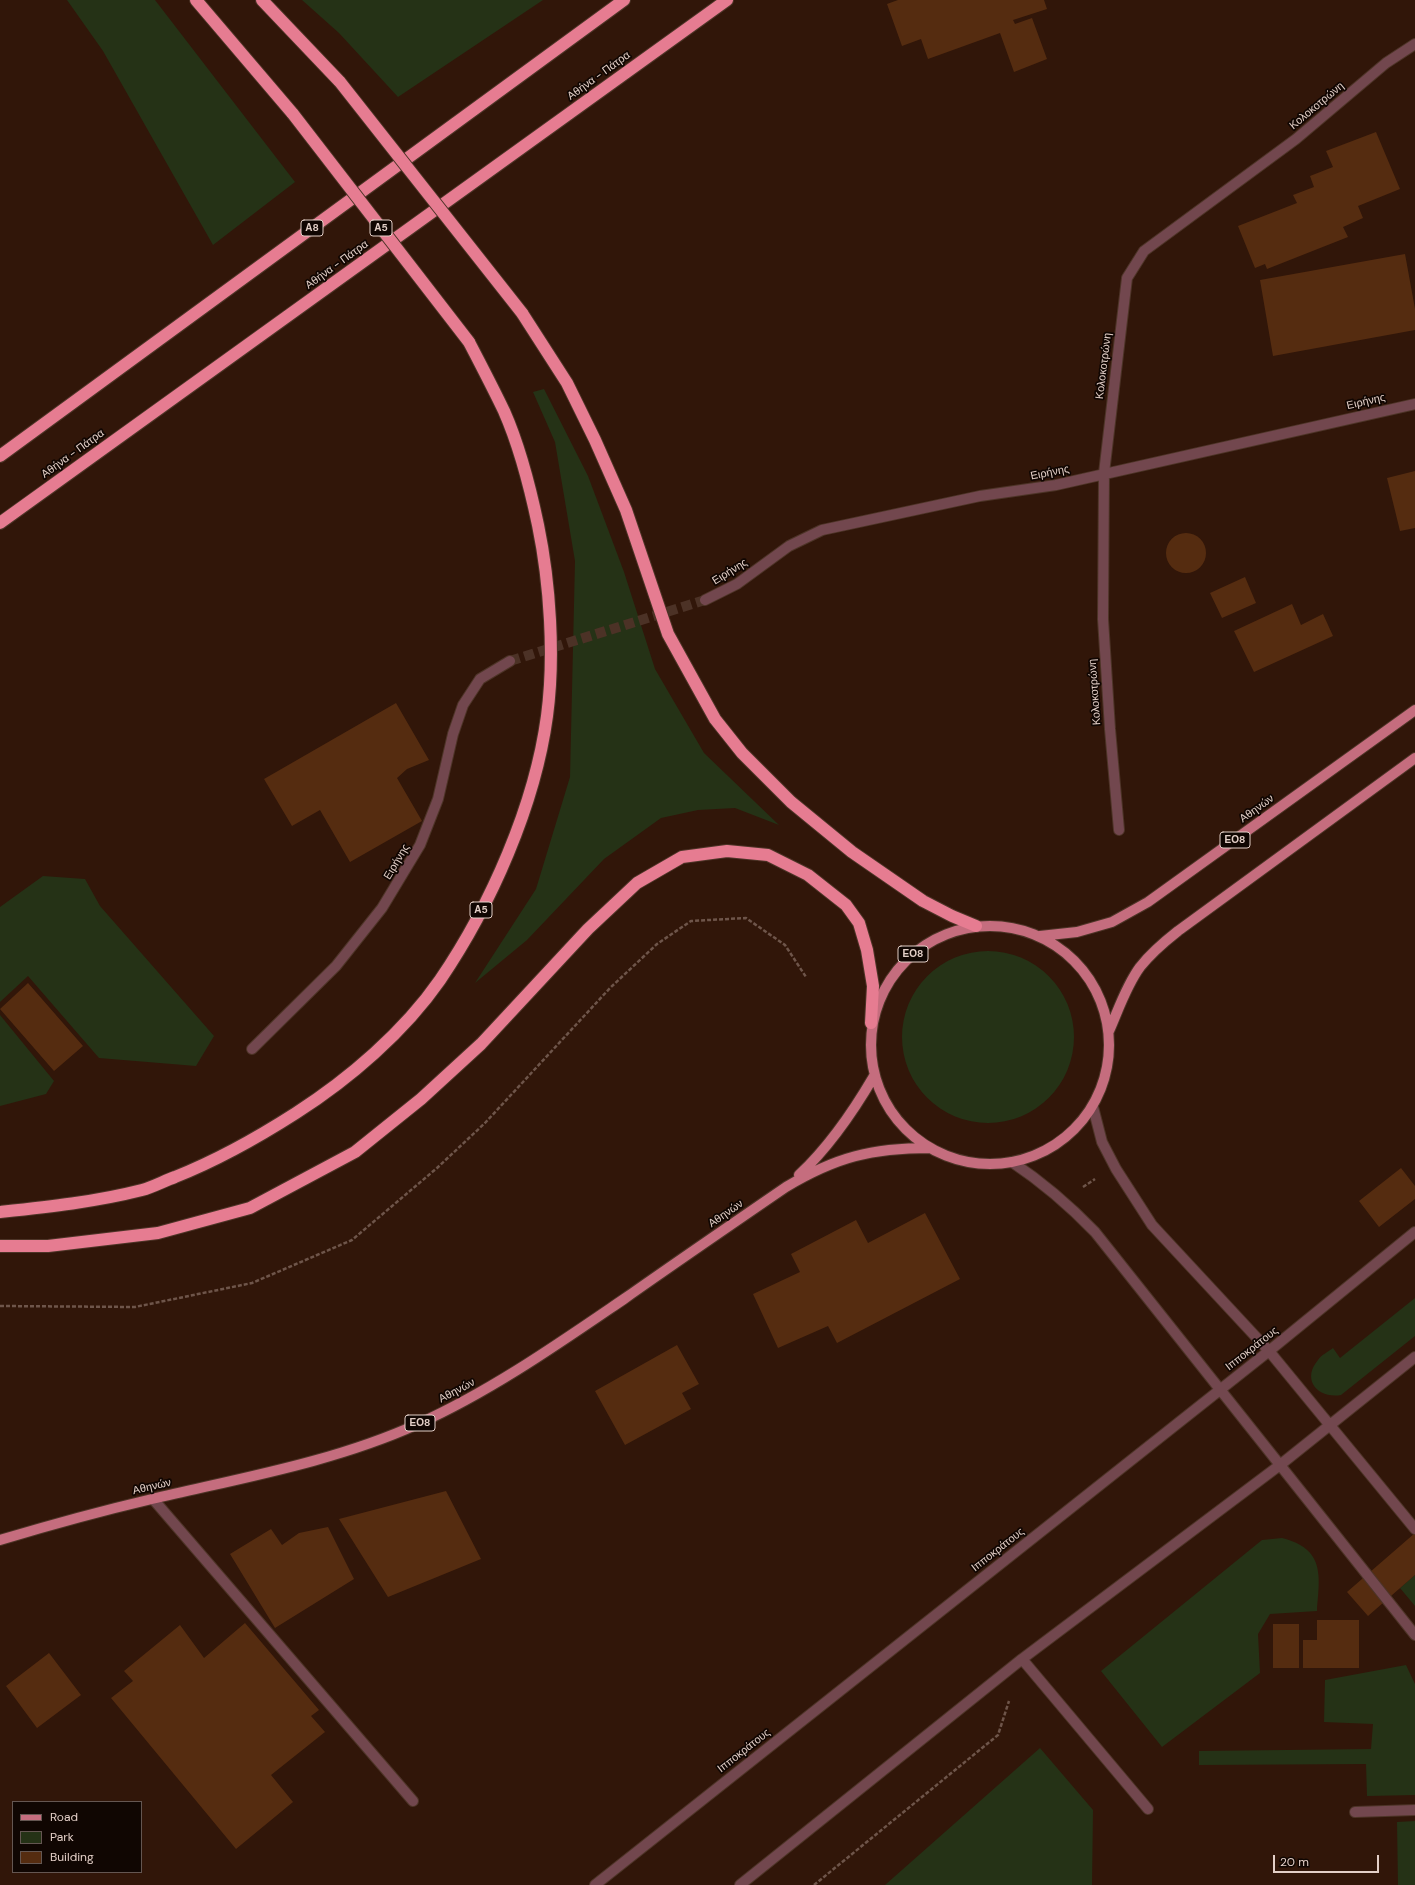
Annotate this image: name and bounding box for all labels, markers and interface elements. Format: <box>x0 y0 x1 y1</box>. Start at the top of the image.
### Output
street label: Αθήνα - Πάτρα <box>565 49 633 103</box>
street label: Κολοκοτρώνη <box>1287 80 1347 132</box>
road number: Α8 <box>301 220 323 236</box>
road number: Α5 <box>370 220 392 236</box>
street label: Αθήνα - Πάτρα <box>303 238 371 292</box>
street label: Κολοκοτρώνη <box>1093 332 1115 400</box>
street label: Ειρήνης <box>1345 391 1387 413</box>
street label: Αθήνα - Πάτρα <box>39 427 107 481</box>
street label: Ειρήνης <box>1030 463 1070 483</box>
street label: Ειρήνης <box>710 556 750 588</box>
street label: Κολοκοτρώνη <box>1086 658 1104 726</box>
street label: Αθηνών <box>1237 792 1277 826</box>
road number: ΕΟ8 <box>1220 832 1250 848</box>
street label: Ειρήνης <box>381 842 413 882</box>
road number: Α5 <box>470 902 492 918</box>
road number: ΕΟ8 <box>898 946 928 962</box>
street label: Αθηνών <box>706 1197 746 1231</box>
street label: Ιπποκράτους <box>1223 1324 1281 1374</box>
street label: Αθηνών <box>437 1376 477 1406</box>
road number: ΕΟ8 <box>405 1415 435 1431</box>
street label: Αθηνών <box>131 1476 173 1498</box>
street label: Ιπποκράτους <box>969 1525 1027 1575</box>
street label: Ιπποκράτους <box>715 1726 773 1776</box>
legend <box>12 1801 142 1873</box>
text: Road <box>50 1809 78 1825</box>
text: Park <box>50 1829 74 1845</box>
scale bar <box>1275 1847 1381 1873</box>
text: Building <box>50 1849 94 1865</box>
text: 20 m <box>1280 1854 1309 1870</box>

